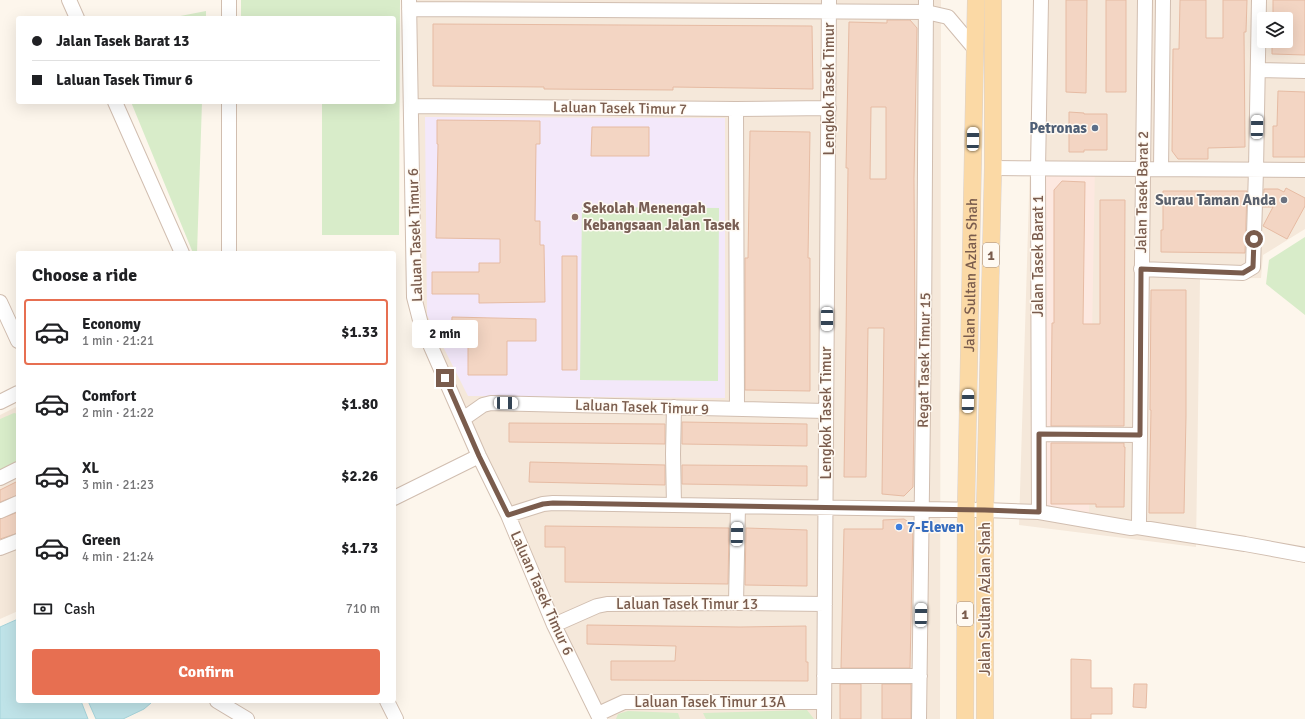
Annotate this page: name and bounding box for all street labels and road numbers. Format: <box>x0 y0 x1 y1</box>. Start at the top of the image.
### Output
street label: Lengkok Tasek Timur <box>820 22 838 155</box>
street label: Laluan Tasek Timur 7 <box>553 98 687 118</box>
street label: Jalan Tasek Barat 2 <box>1132 131 1152 253</box>
street label: Laluan Tasek Timur 6 <box>404 168 426 302</box>
street label: Jalan Tasek Barat 1 <box>1029 195 1047 317</box>
street label: Jalan Sultan Azlan Shah <box>960 198 981 352</box>
road number: 1 <box>983 243 999 267</box>
street label: Regat Tasek Timur 15 <box>914 292 934 428</box>
street label: Lengkok Tasek Timur <box>817 346 835 479</box>
street label: Laluan Tasek Timur 9 <box>575 396 709 418</box>
street label: Jalan Sultan Azlan Shah <box>976 522 994 676</box>
street label: Laluan Tasek Timur 6 <box>507 528 577 658</box>
street label: Laluan Tasek Timur 13 <box>616 595 758 613</box>
road number: 1 <box>957 602 973 626</box>
street label: Laluan Tasek Timur 13A <box>634 693 786 711</box>

